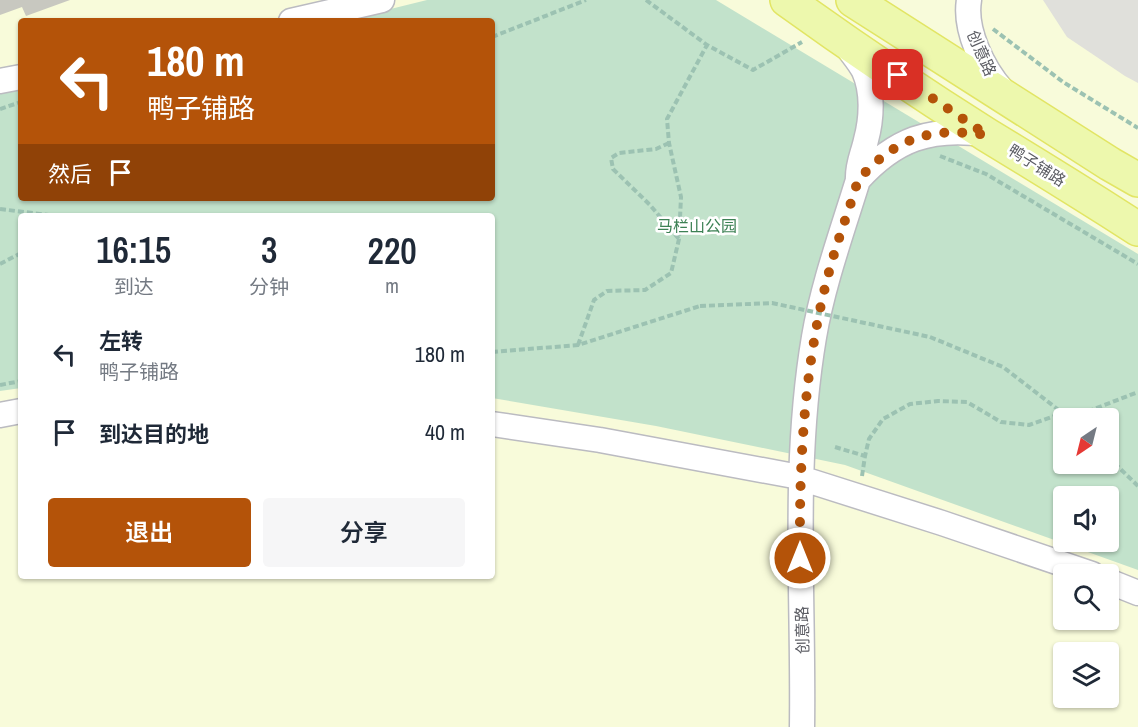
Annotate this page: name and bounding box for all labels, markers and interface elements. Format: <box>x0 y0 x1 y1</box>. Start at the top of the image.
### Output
street label: 创意路 <box>962 27 1002 79</box>
text: 180 m <box>147 33 245 89</box>
icon: left <box>48 42 126 120</box>
pin <box>872 49 923 100</box>
icon: arrive <box>881 58 914 91</box>
text: 鸭子铺路 <box>147 90 255 126</box>
street label: 鸭子铺路 <box>1004 139 1070 191</box>
icon: arrive <box>104 156 137 189</box>
text: 然后 <box>48 159 92 189</box>
park label: 马栏山公园 <box>657 215 737 237</box>
text: 16:15 <box>96 226 171 274</box>
text: 3 <box>261 226 278 274</box>
text: 220 <box>368 227 417 275</box>
text: m <box>385 272 399 299</box>
text: 到达 <box>114 273 154 300</box>
text: 分钟 <box>249 273 289 300</box>
text: 左转 <box>99 326 143 356</box>
icon: left <box>48 338 81 371</box>
text: 180 m <box>415 339 465 369</box>
text: 鸭子铺路 <box>99 358 179 385</box>
north arrow <box>1053 408 1119 474</box>
map controls <box>1053 408 1119 708</box>
icon: arrive <box>48 416 81 449</box>
text: 40 m <box>425 417 465 447</box>
text: 到达目的地 <box>99 419 209 449</box>
button: sound <box>1053 486 1119 552</box>
button: 退出 <box>48 498 251 567</box>
button: 分享 <box>263 498 465 567</box>
position arrow <box>768 526 832 590</box>
button: search <box>1053 564 1119 630</box>
street label: 创意路 <box>791 606 813 654</box>
button: layers <box>1053 642 1119 708</box>

